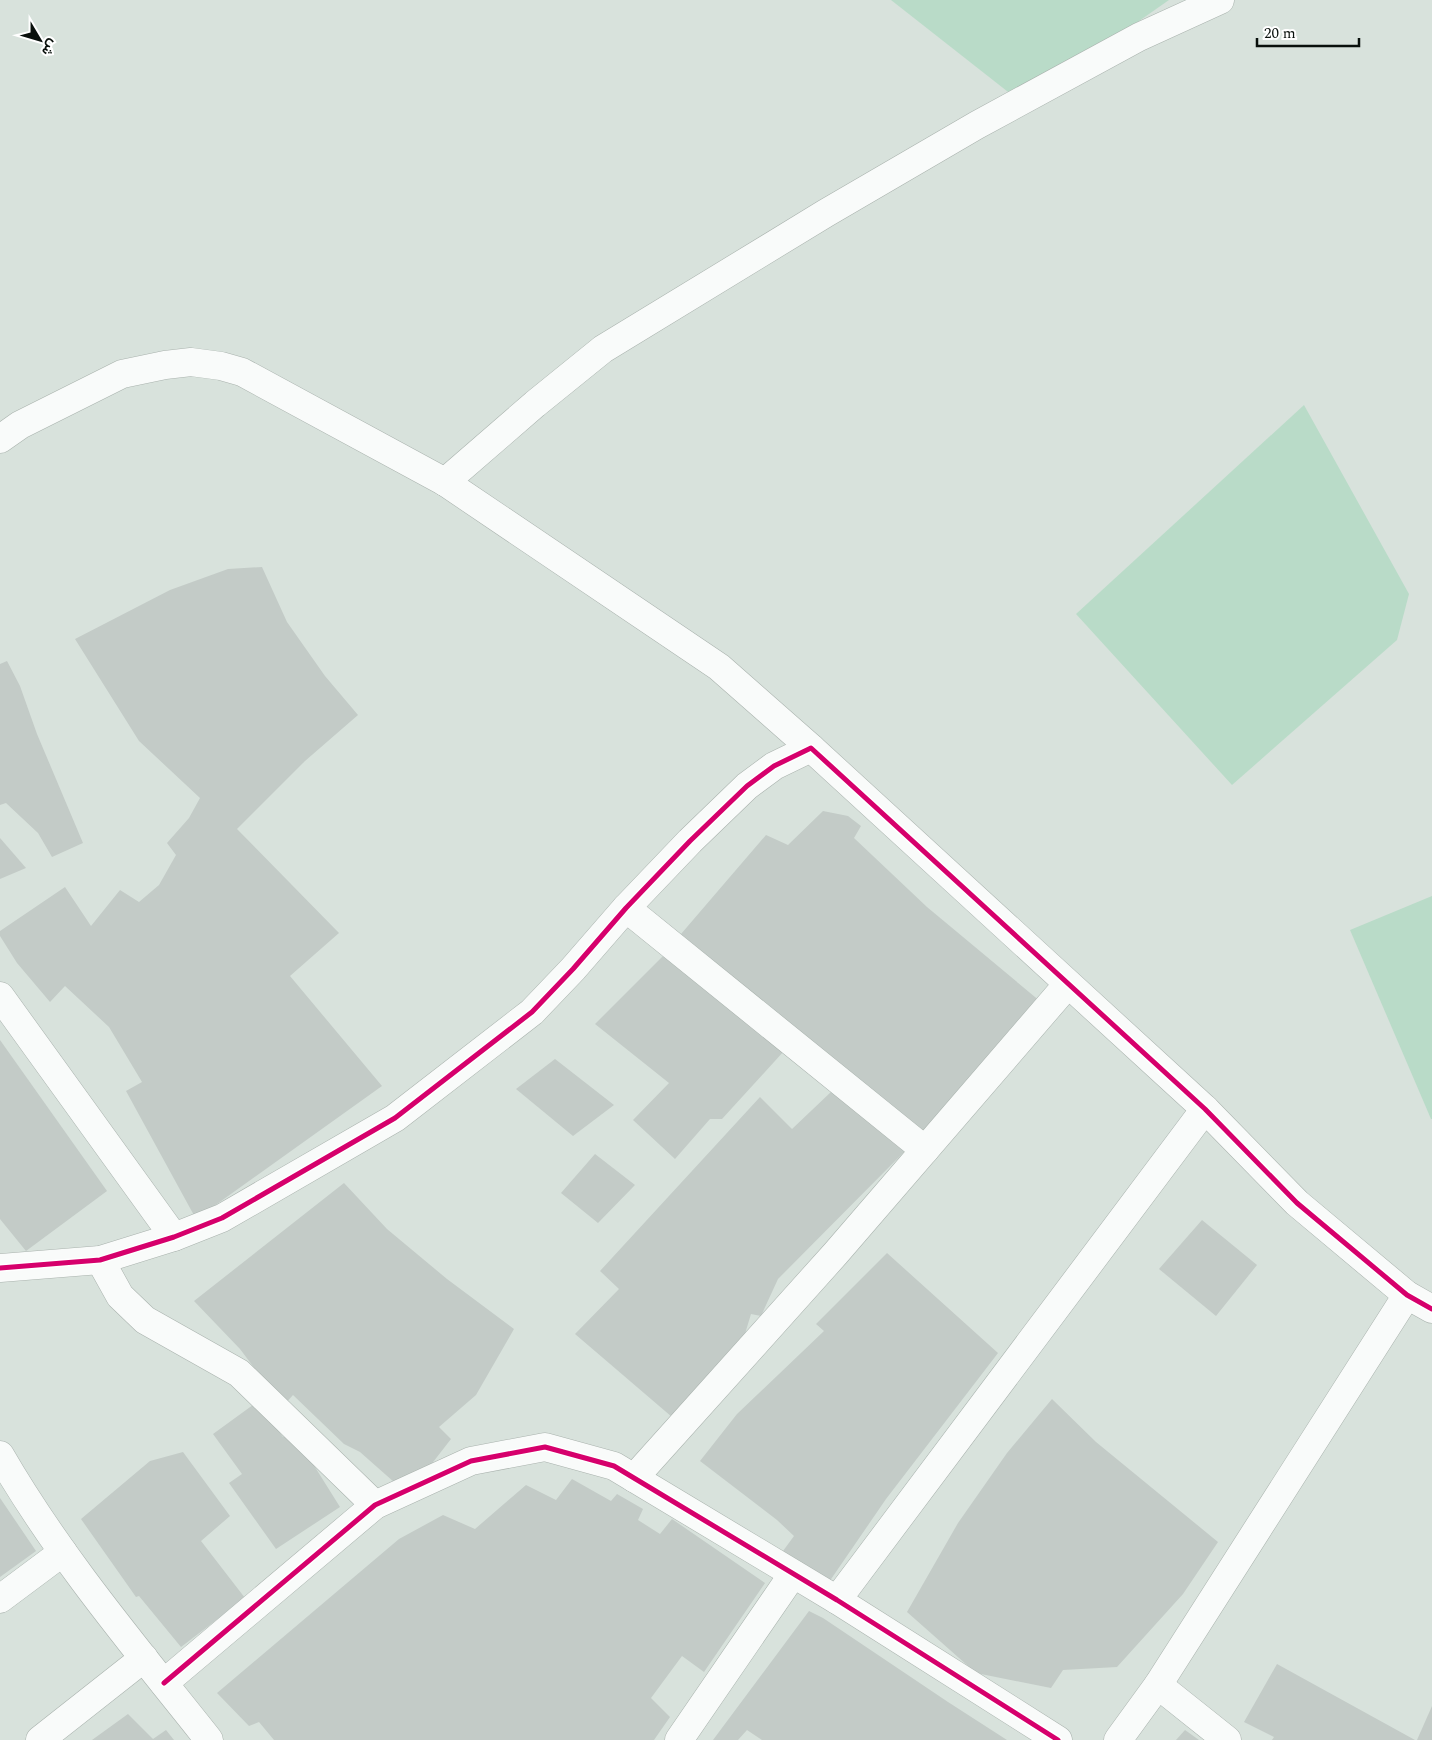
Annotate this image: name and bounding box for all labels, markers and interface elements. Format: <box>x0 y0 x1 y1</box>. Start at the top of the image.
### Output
north arrow <box>15 15 65 65</box>
scale bar <box>1257 15 1360 47</box>
text: 20 m <box>1264 22 1296 45</box>
text: ش <box>36 35 63 61</box>

